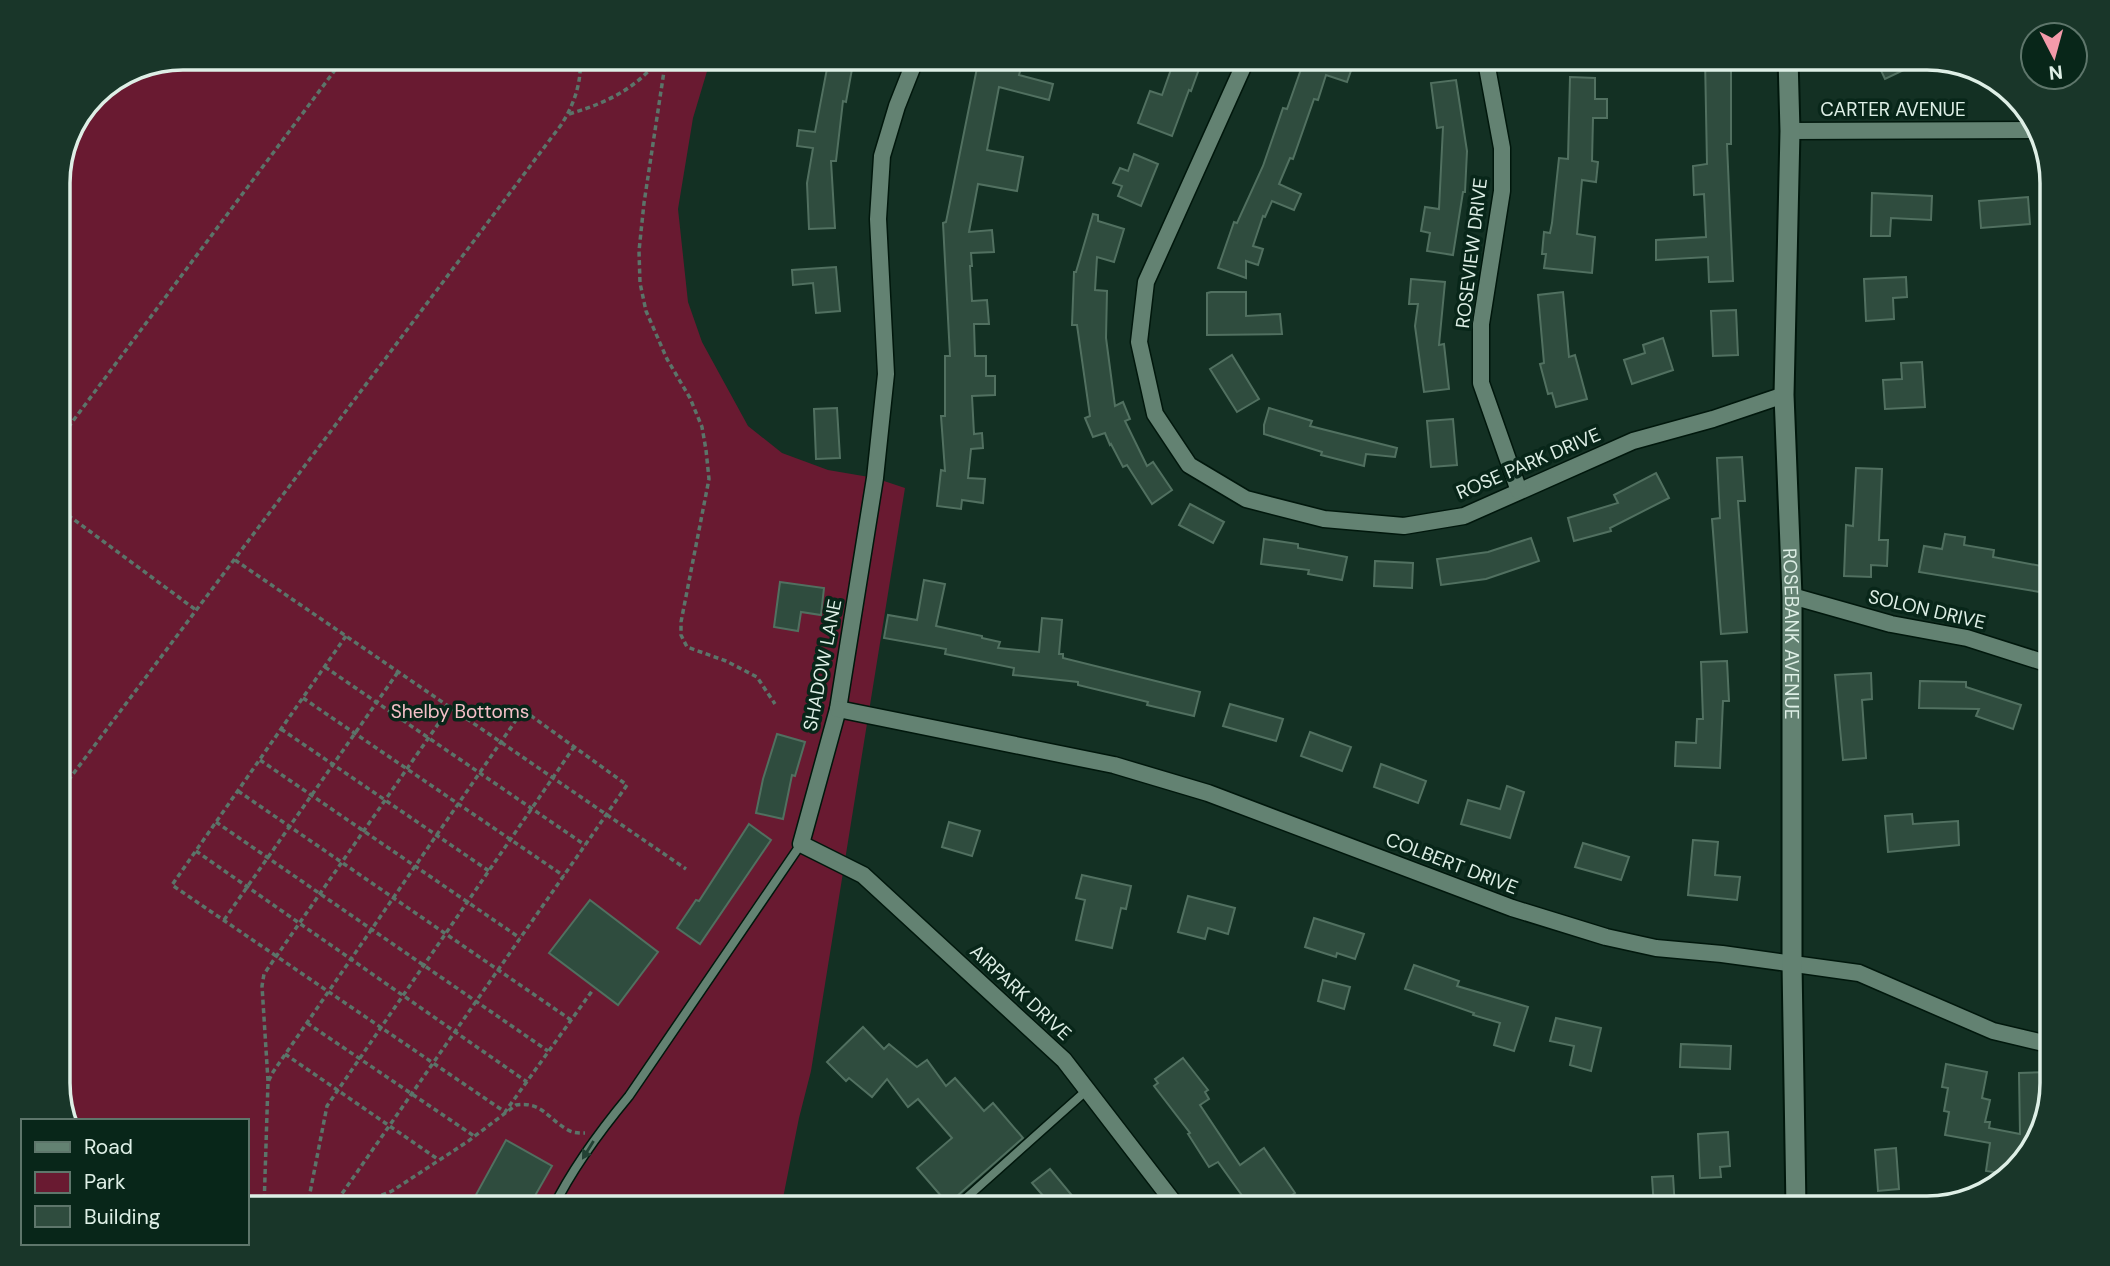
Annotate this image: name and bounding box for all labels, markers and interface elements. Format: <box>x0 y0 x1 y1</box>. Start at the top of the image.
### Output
north arrow <box>2019 21 2089 91</box>
text: N <box>2048 59 2064 86</box>
street label: CARTER AVENUE <box>1820 97 1966 122</box>
street label: ROSEVIEW DRIVE <box>1450 176 1493 330</box>
street label: ROSE PARK DRIVE <box>1452 422 1604 505</box>
street label: ROSEBANK AVENUE <box>1777 548 1804 720</box>
street label: SOLON DRIVE <box>1866 584 1988 635</box>
street label: SHADOW LANE <box>797 597 848 733</box>
park label: Shelby Bottoms <box>391 699 529 724</box>
street label: COLBERT DRIVE <box>1382 827 1522 900</box>
street label: AIRPARK DRIVE <box>965 939 1077 1046</box>
legend <box>21 1119 248 1245</box>
text: Road <box>84 1133 133 1161</box>
one-way arrow <box>581 1140 594 1159</box>
text: Park <box>84 1168 126 1196</box>
text: Building <box>84 1203 161 1231</box>

